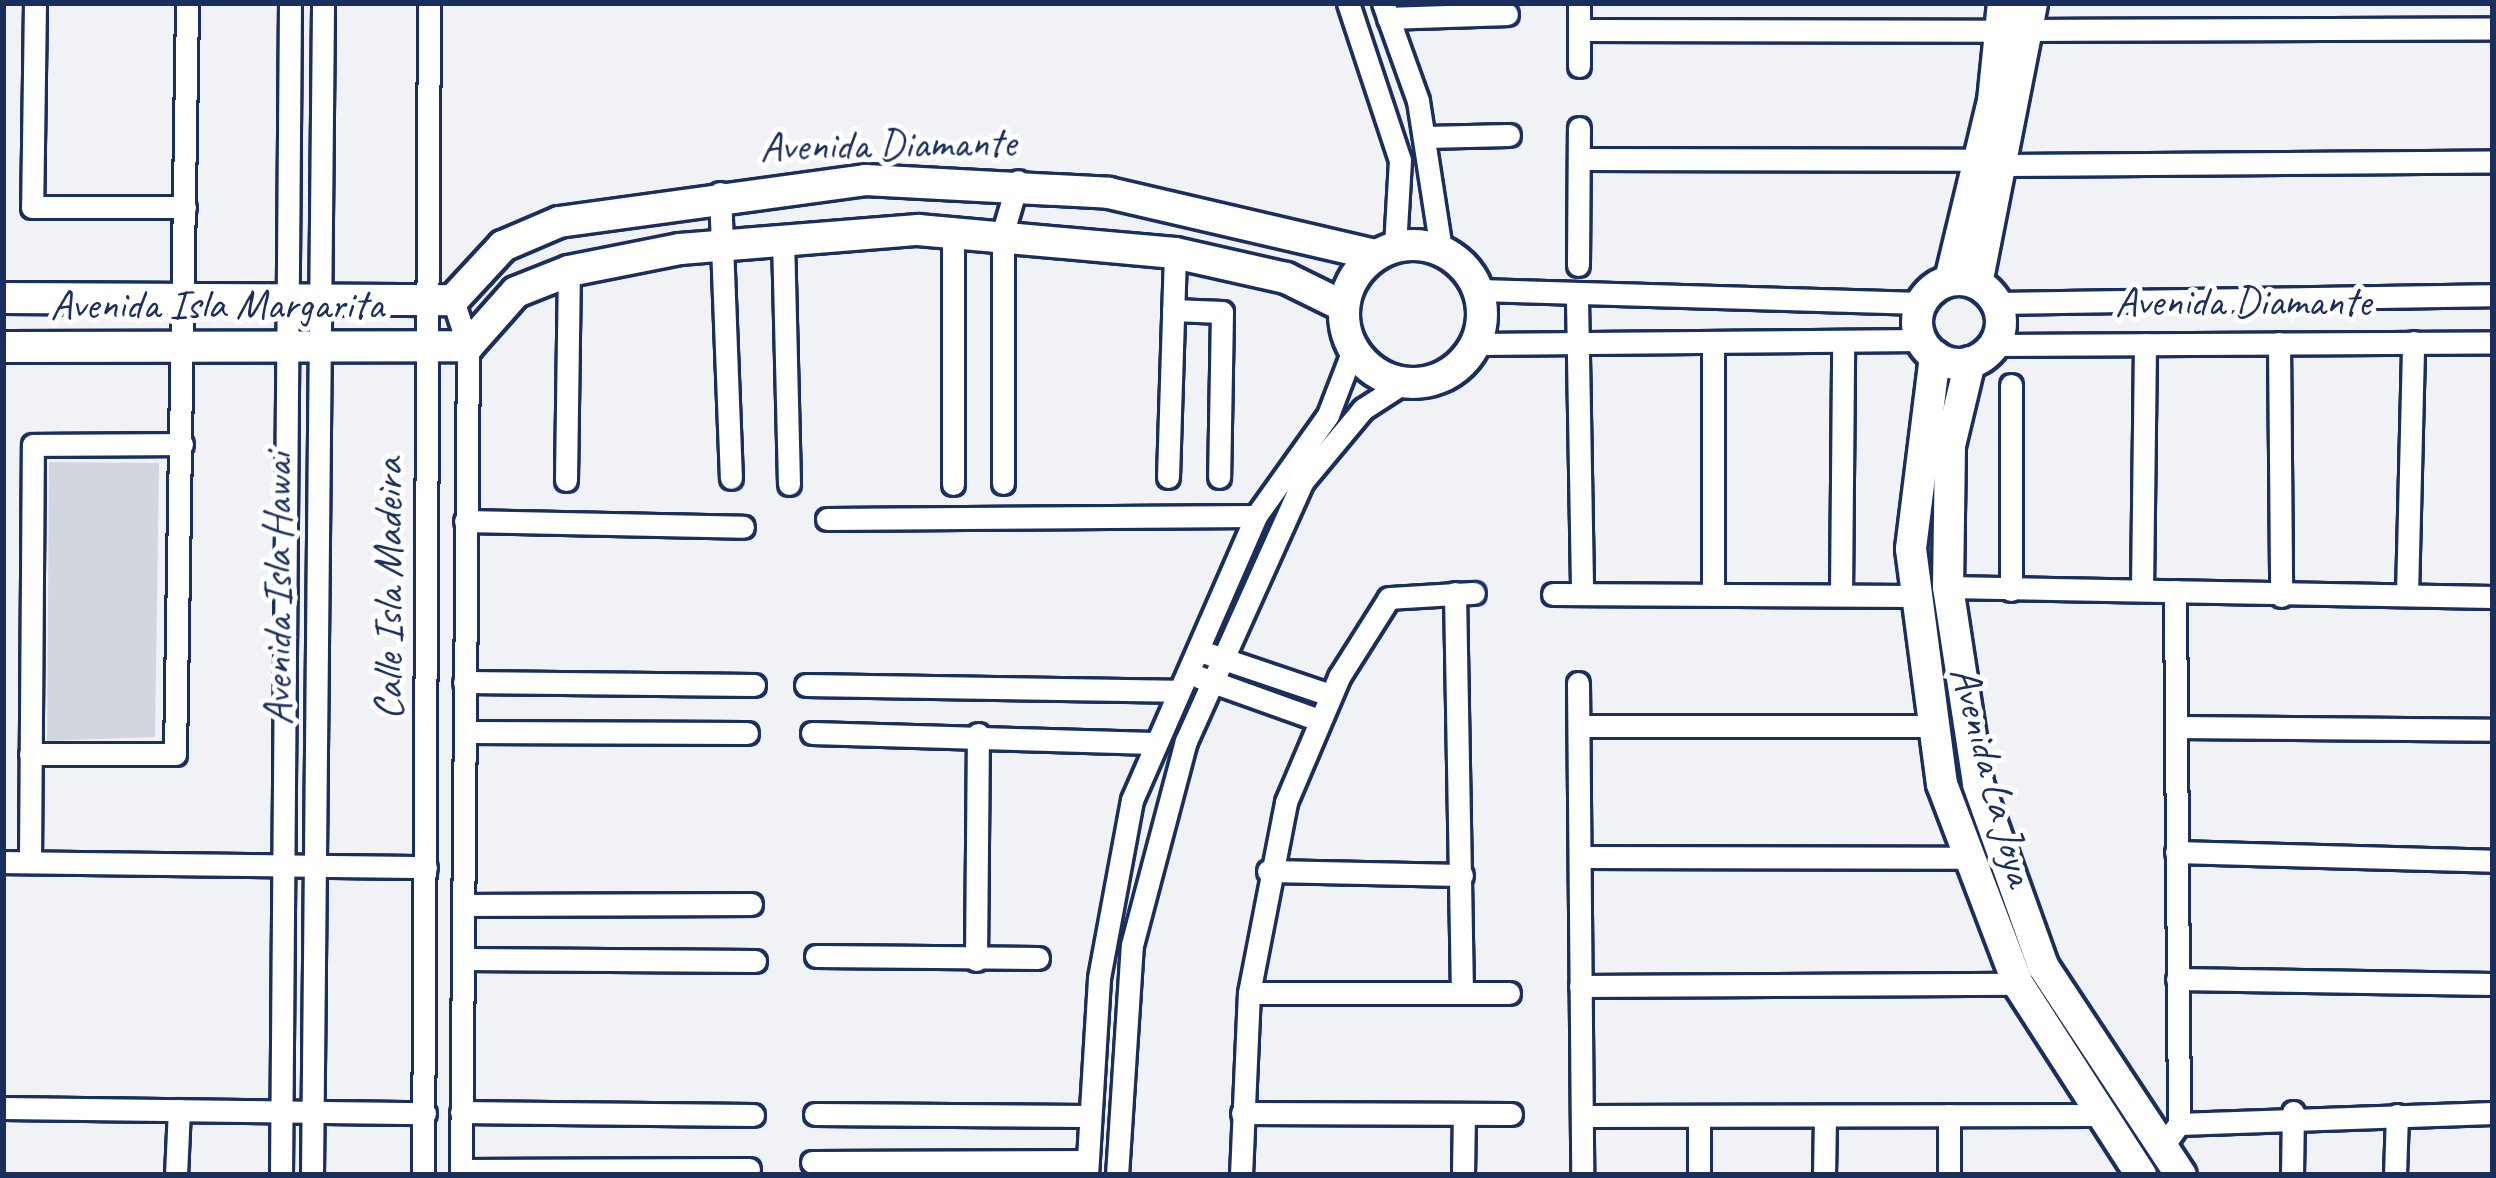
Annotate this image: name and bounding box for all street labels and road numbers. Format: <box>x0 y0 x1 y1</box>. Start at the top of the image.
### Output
street label: Avenida Diamante <box>760 118 1016 172</box>
street label: Avenida Diamante <box>2115 277 2371 327</box>
street label: Avenida Isla Margarita <box>49 280 385 330</box>
street label: Avenida Isla Hawai <box>253 452 303 726</box>
street label: Calle Isla Madeira <box>364 458 414 720</box>
street label: Avenida La Joya <box>1939 662 2045 890</box>

